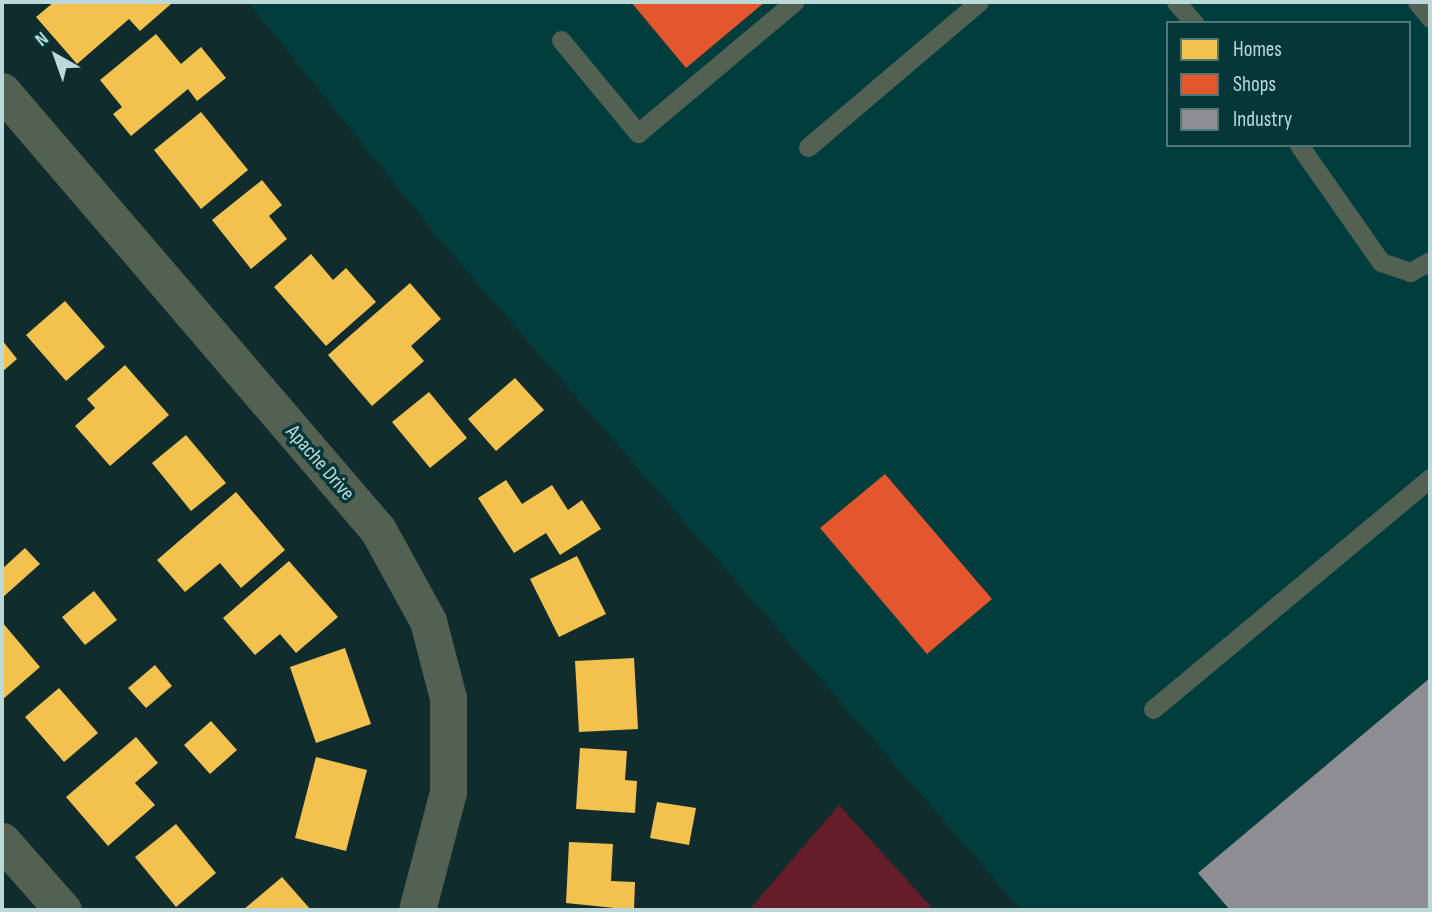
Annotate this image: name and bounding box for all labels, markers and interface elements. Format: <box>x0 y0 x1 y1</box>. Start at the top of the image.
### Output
north arrow <box>21 21 91 91</box>
legend <box>1166 21 1411 147</box>
text: N <box>31 27 53 52</box>
text: Homes <box>1233 37 1282 62</box>
text: Shops <box>1233 72 1276 97</box>
text: Industry <box>1233 107 1292 132</box>
street label: Apache Drive <box>280 420 360 506</box>

